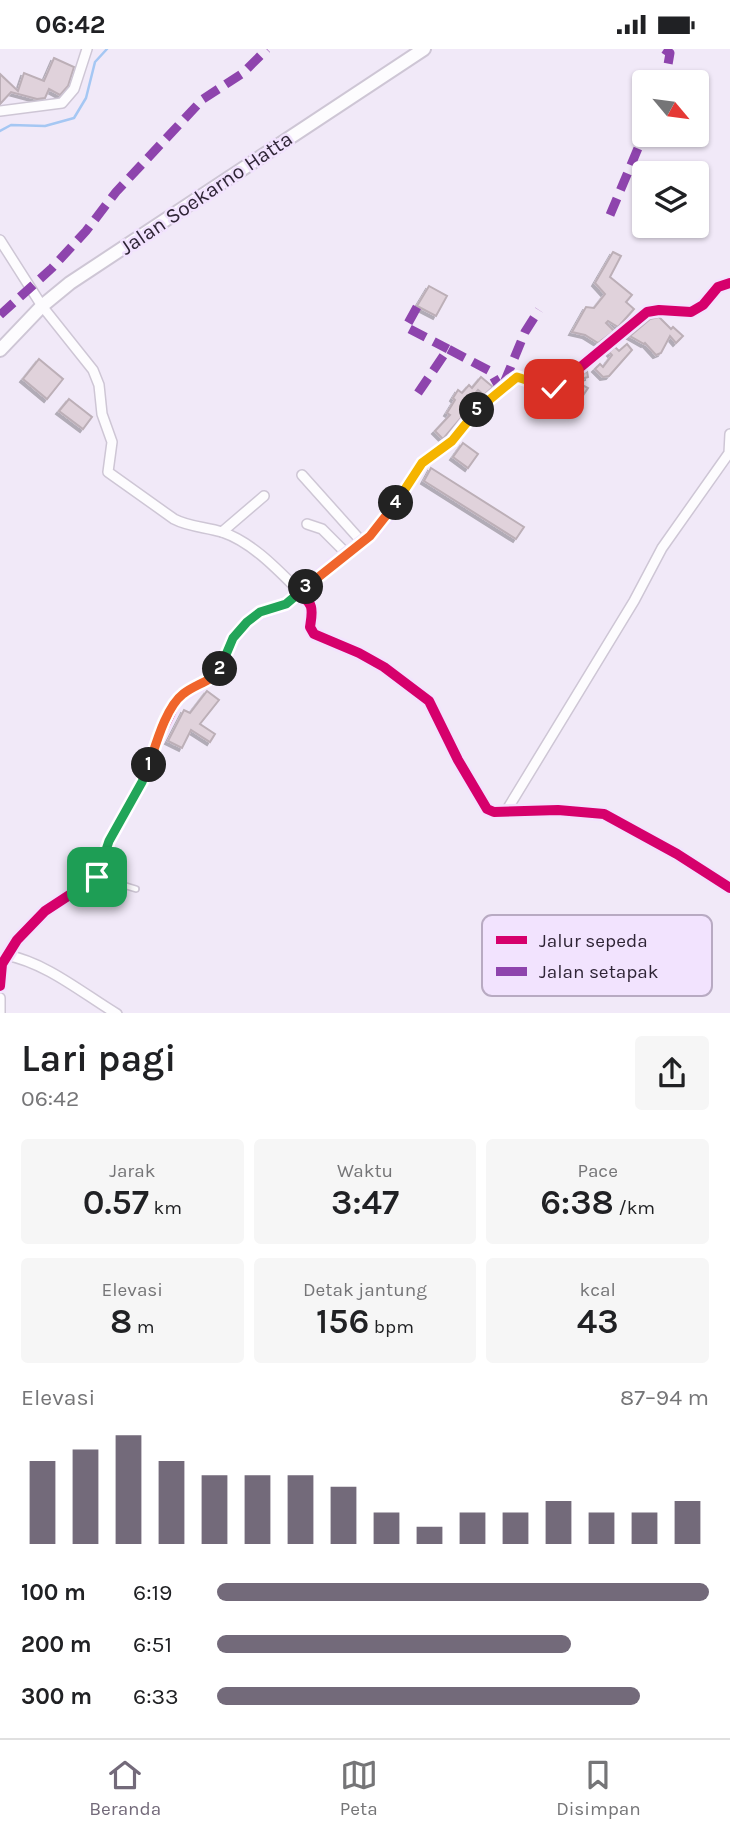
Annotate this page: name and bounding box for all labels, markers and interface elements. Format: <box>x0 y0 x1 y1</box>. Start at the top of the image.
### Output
text: 06:42 <box>35 9 105 40</box>
north arrow <box>632 70 709 147</box>
map controls <box>632 70 709 238</box>
street label: Jalan Soekarno Hatta <box>115 126 297 260</box>
button: layers <box>632 161 709 238</box>
pin <box>524 359 584 419</box>
icon: check <box>535 370 573 408</box>
pin: 5 <box>460 393 494 427</box>
text: 5 <box>471 398 482 420</box>
pin: 4 <box>378 485 414 521</box>
text: 4 <box>390 491 401 513</box>
pin: 3 <box>288 569 324 605</box>
text: 3 <box>300 575 311 597</box>
pin: 2 <box>202 651 238 687</box>
text: 2 <box>214 657 225 679</box>
pin: 1 <box>132 747 166 783</box>
text: 1 <box>145 753 152 775</box>
pin <box>67 847 127 907</box>
icon: arrive <box>78 858 116 896</box>
legend <box>482 915 712 996</box>
text: Jalur sepeda <box>539 930 648 952</box>
text: Jalan setapak <box>539 961 659 983</box>
text: Lari pagi <box>21 1036 176 1081</box>
button: share <box>635 1036 709 1110</box>
text: 06:42 <box>21 1085 79 1112</box>
text: Jarak <box>109 1160 155 1182</box>
text: Waktu <box>337 1160 393 1182</box>
text: Pace <box>577 1160 618 1182</box>
text: 0.57 <box>83 1182 149 1223</box>
text: 3:47 <box>331 1182 399 1223</box>
text: 6:38 <box>540 1182 614 1223</box>
text: km <box>149 1197 182 1219</box>
text: /km <box>614 1197 655 1219</box>
text: Elevasi <box>102 1279 163 1301</box>
text: Detak jantung <box>303 1279 427 1301</box>
text: kcal <box>580 1279 616 1301</box>
text: 8 <box>110 1301 132 1342</box>
text: 156 <box>316 1301 369 1342</box>
text: 43 <box>577 1301 619 1342</box>
text: m <box>132 1316 155 1338</box>
text: bpm <box>369 1316 414 1338</box>
text: Elevasi <box>21 1384 95 1411</box>
text: 87–94 m <box>620 1384 709 1411</box>
text: 100 m <box>21 1579 86 1606</box>
text: 6:19 <box>133 1579 172 1606</box>
text: 200 m <box>21 1631 92 1658</box>
text: 6:51 <box>133 1631 172 1658</box>
text: 300 m <box>21 1683 92 1710</box>
text: 6:33 <box>133 1683 179 1710</box>
tab: Beranda <box>89 1756 161 1820</box>
tab: Peta <box>340 1756 378 1820</box>
tab: Disimpan <box>556 1756 641 1820</box>

